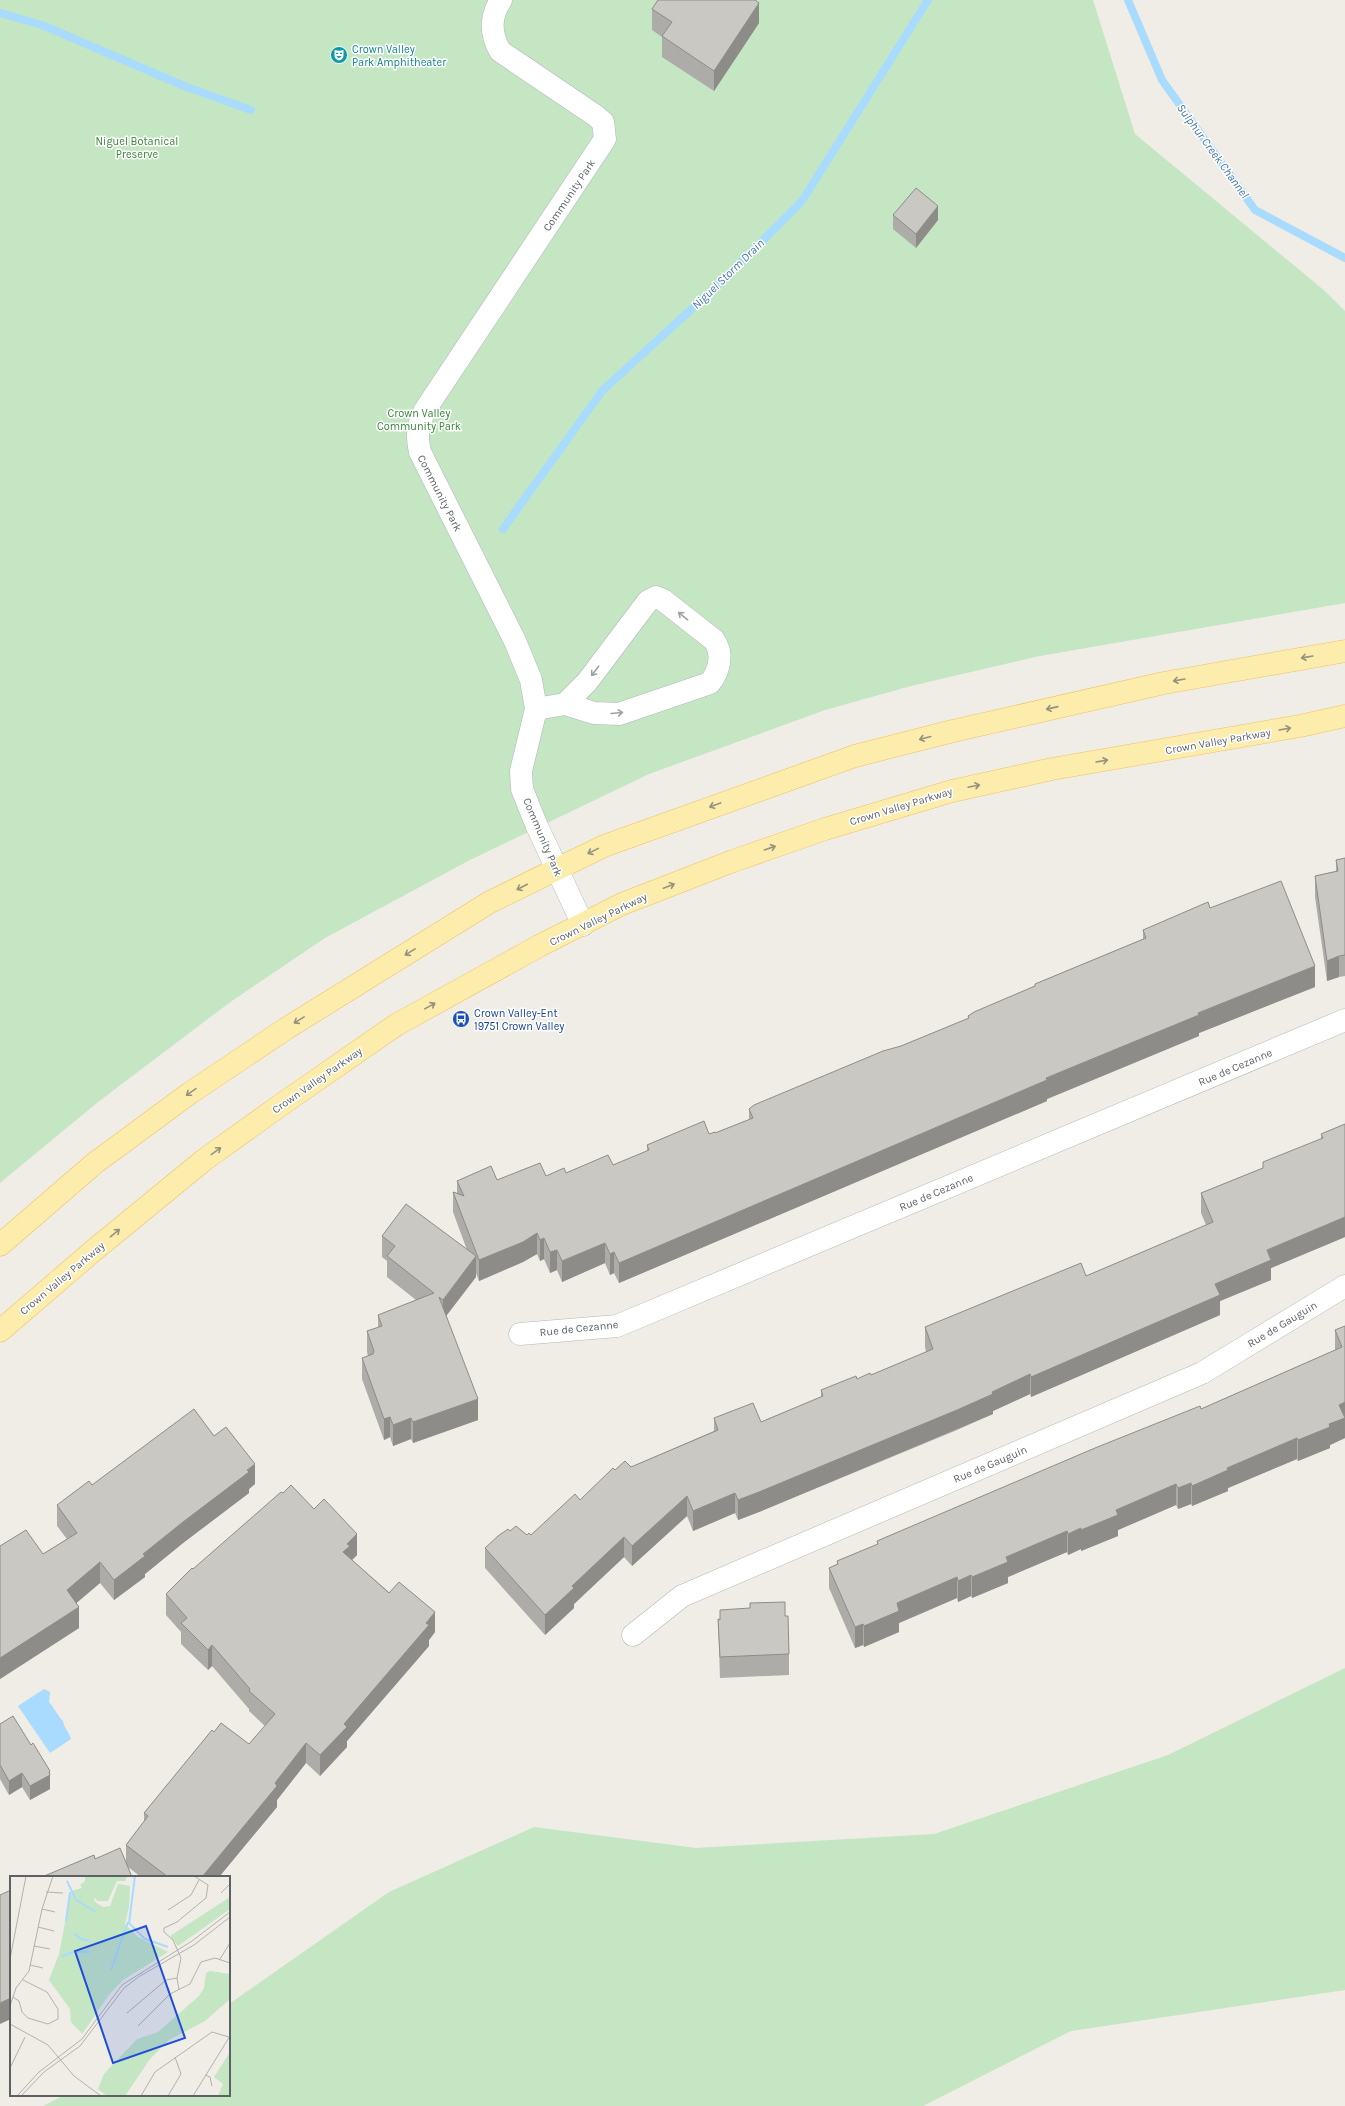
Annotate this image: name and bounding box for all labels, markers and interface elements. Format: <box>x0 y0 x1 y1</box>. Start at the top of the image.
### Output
place label: Crown Valley Park Amphitheater <box>352 43 446 69</box>
theatre icon: Crown Valley Park Amphitheater <box>329 45 349 65</box>
water label: Sulphur Creek Channel <box>1174 101 1252 201</box>
park label: Niguel Botanical Preserve <box>96 135 178 161</box>
street label: Community Park <box>541 157 598 234</box>
water label: Niguel Storm Drain <box>689 236 767 312</box>
park label: Crown Valley Community Park <box>377 407 461 433</box>
street label: Community Park <box>415 453 464 534</box>
one-way arrow <box>678 612 689 620</box>
one-way arrow <box>1300 654 1313 662</box>
one-way arrow <box>591 666 600 677</box>
one-way arrow <box>1172 676 1185 684</box>
one-way arrow <box>1045 704 1058 712</box>
one-way arrow <box>610 710 623 717</box>
one-way arrow <box>1278 725 1291 733</box>
street label: Crown Valley Parkway <box>1164 726 1272 757</box>
one-way arrow <box>919 735 932 742</box>
one-way arrow <box>1095 757 1108 765</box>
one-way arrow <box>968 781 981 789</box>
street label: Crown Valley Parkway <box>848 785 954 828</box>
street label: Community Park <box>520 796 565 878</box>
one-way arrow <box>710 802 722 810</box>
one-way arrow <box>763 844 776 851</box>
one-way arrow <box>588 848 600 855</box>
one-way arrow <box>663 882 675 889</box>
one-way arrow <box>516 883 528 891</box>
street label: Crown Valley Parkway <box>547 890 649 949</box>
one-way arrow <box>404 948 416 956</box>
one-way arrow <box>424 1002 436 1010</box>
place label: Crown Valley-Ent 19751 Crown Valley <box>474 1007 564 1033</box>
bus stop icon: Crown Valley-Ent 19751 Crown Valley <box>451 1009 471 1029</box>
one-way arrow <box>293 1017 305 1025</box>
street label: Crown Valley Parkway <box>270 1044 365 1116</box>
street label: Rue de Cezanne <box>1196 1046 1274 1089</box>
one-way arrow <box>186 1088 197 1096</box>
one-way arrow <box>210 1147 221 1156</box>
street label: Rue de Cezanne <box>897 1171 975 1214</box>
one-way arrow <box>110 1229 120 1238</box>
street label: Crown Valley Parkway <box>17 1239 107 1318</box>
street label: Rue de Gauguin <box>1245 1299 1319 1350</box>
street label: Rue de Cezanne <box>539 1318 619 1339</box>
street label: Rue de Gauguin <box>951 1443 1029 1486</box>
inset map <box>10 1876 230 2096</box>

